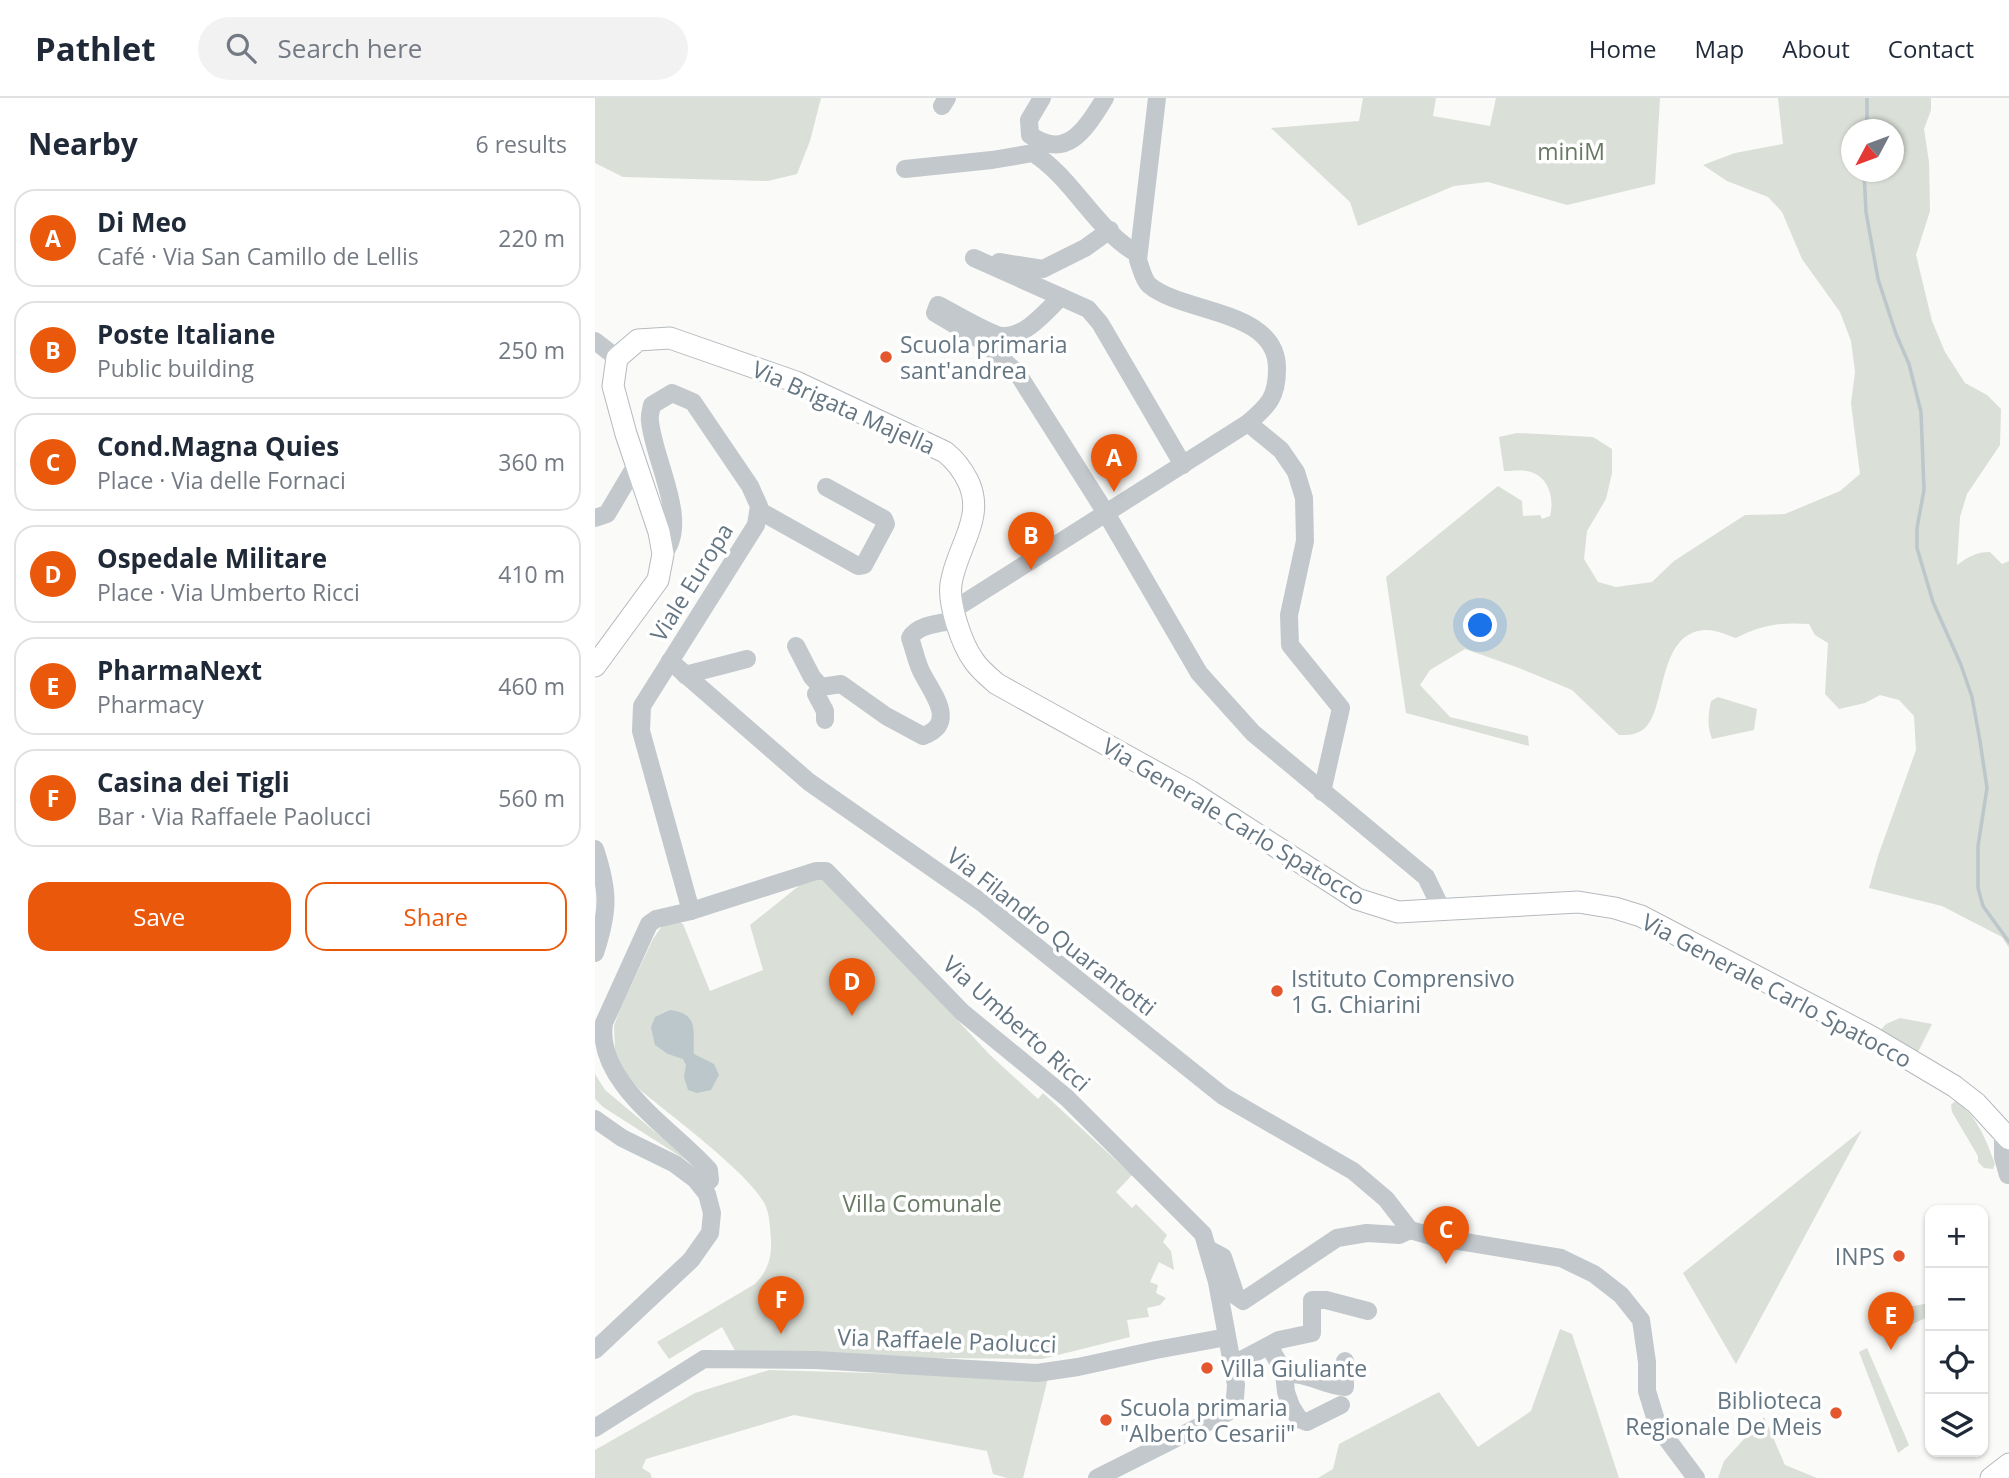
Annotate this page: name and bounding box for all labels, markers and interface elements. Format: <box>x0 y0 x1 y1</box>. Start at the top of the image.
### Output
search box <box>198 17 688 80</box>
text: Pathlet <box>35 26 156 71</box>
icon: search <box>222 29 260 67</box>
text: Search here <box>278 30 422 66</box>
text: Home <box>1589 32 1657 65</box>
text: Map <box>1695 32 1744 65</box>
text: About <box>1782 32 1850 65</box>
text: Contact <box>1888 32 1974 65</box>
north arrow <box>1841 119 1904 182</box>
text: Nearby <box>28 123 138 164</box>
text: 6 results <box>476 128 567 160</box>
park label: miniM <box>1537 135 1605 167</box>
text: Di Meo <box>97 204 187 240</box>
text: A <box>45 222 61 254</box>
text: 220 m <box>498 222 565 254</box>
text: Café · Via San Camillo de Lellis <box>97 240 419 272</box>
text: Poste Italiane <box>97 316 275 352</box>
place label: Scuola primaria sant'andrea <box>900 328 1067 386</box>
text: B <box>45 334 61 366</box>
text: 250 m <box>498 334 565 366</box>
marker: Scuola primaria sant'andrea <box>878 349 894 365</box>
text: Public building <box>97 352 254 384</box>
street label: Via Brigata Majella <box>747 352 941 462</box>
text: Cond.Magna Quies <box>97 428 339 464</box>
pin: A <box>1091 434 1137 492</box>
text: C <box>46 446 60 478</box>
text: 360 m <box>498 446 565 478</box>
text: Place · Via delle Fornaci <box>97 464 346 496</box>
pin: B <box>1008 512 1054 570</box>
street label: Viale Europa <box>642 517 740 647</box>
text: Ospedale Militare <box>97 540 327 576</box>
text: D <box>44 558 62 590</box>
text: 410 m <box>498 558 565 590</box>
text: Place · Via Umberto Ricci <box>97 576 360 608</box>
your location <box>1463 608 1497 642</box>
text: PharmaNext <box>97 652 262 688</box>
text: E <box>47 670 59 702</box>
text: 460 m <box>498 670 565 702</box>
text: Pharmacy <box>97 688 204 720</box>
street label: Via Generale Carlo Spatocco <box>1097 730 1371 912</box>
text: Casina dei Tigli <box>97 764 290 800</box>
text: F <box>47 782 59 814</box>
text: 560 m <box>498 782 565 814</box>
text: Bar · Via Raffaele Paolucci <box>97 800 371 832</box>
street label: Via Filandro Quarantotti <box>941 839 1163 1023</box>
button: Save <box>28 882 291 951</box>
button: Share <box>305 882 567 951</box>
street label: Via Generale Carlo Spatocco <box>1636 905 1918 1075</box>
street label: Via Umberto Ricci <box>936 948 1098 1098</box>
pin: D <box>829 958 875 1016</box>
place label: Istituto Comprensivo 1 G. Chiarini <box>1291 962 1515 1020</box>
marker: Istituto Comprensivo 1 G. Chiarini <box>1269 983 1285 999</box>
park label: Villa Comunale <box>842 1187 1002 1219</box>
map controls <box>1925 1205 1988 1457</box>
button: + <box>1925 1205 1988 1268</box>
pin: C <box>1423 1206 1469 1264</box>
place label: INPS <box>1835 1240 1885 1272</box>
marker: INPS <box>1891 1248 1907 1264</box>
button: − <box>1925 1268 1988 1331</box>
pin: F <box>758 1276 804 1334</box>
pin: E <box>1868 1292 1914 1350</box>
street label: Via Raffaele Paolucci <box>837 1320 1057 1360</box>
button: locate <box>1925 1331 1988 1394</box>
place label: Villa Giuliante <box>1221 1352 1367 1384</box>
marker: Villa Giuliante <box>1199 1360 1215 1376</box>
place label: Biblioteca Regionale De Meis <box>1625 1384 1822 1442</box>
place label: Scuola primaria "Alberto Cesarii" <box>1120 1391 1295 1449</box>
button: layers <box>1925 1394 1988 1457</box>
marker: Biblioteca Regionale De Meis <box>1828 1405 1844 1421</box>
marker: Scuola primaria "Alberto Cesarii" <box>1098 1412 1114 1428</box>

